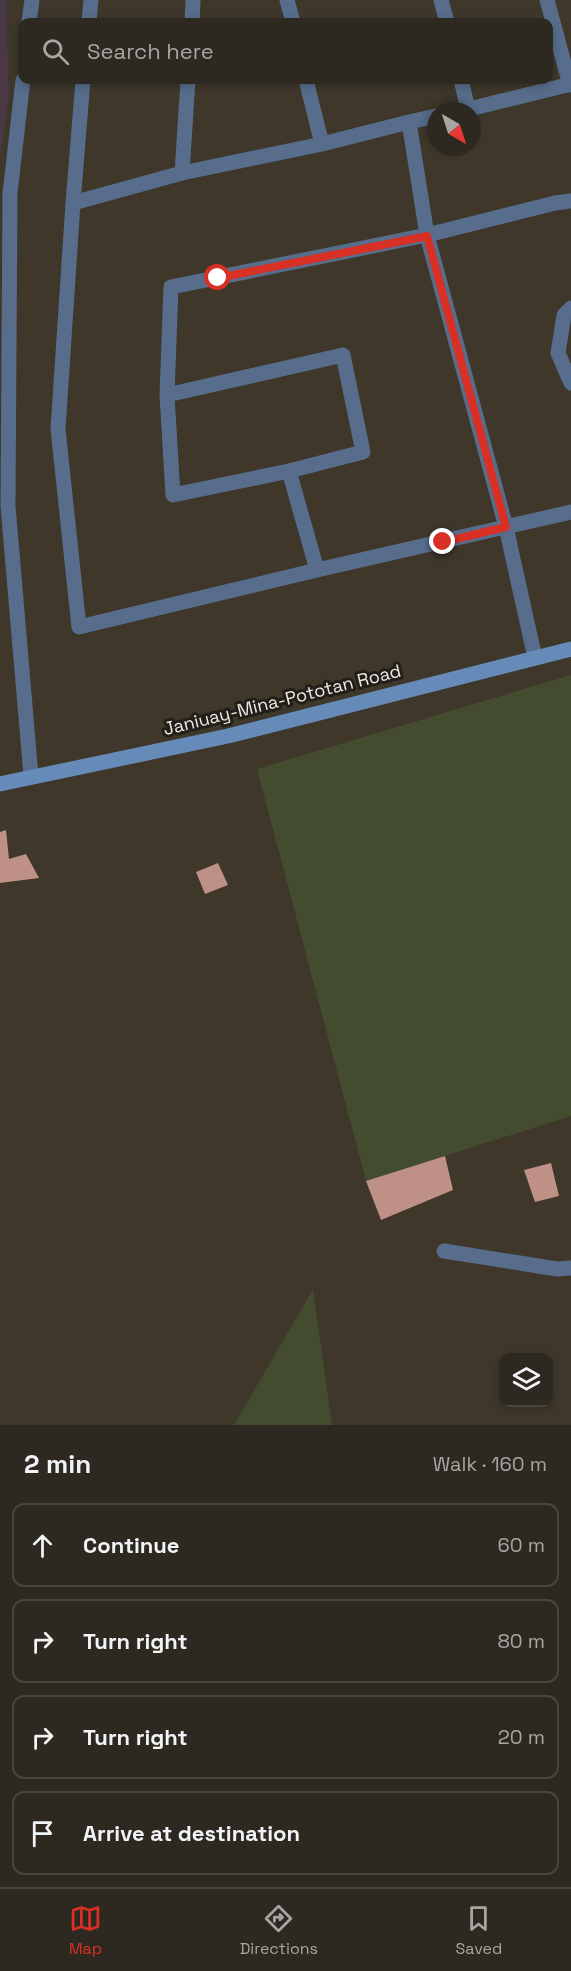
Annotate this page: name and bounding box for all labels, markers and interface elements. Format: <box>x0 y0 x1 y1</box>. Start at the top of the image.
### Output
search box <box>18 18 553 84</box>
icon: search <box>39 35 72 68</box>
text: Search here <box>87 37 214 65</box>
north arrow <box>427 102 481 156</box>
route start <box>204 264 230 290</box>
route end <box>429 528 455 554</box>
street label: Janiuay-Mina-Pototan Road <box>161 659 403 740</box>
map controls <box>499 1353 553 1407</box>
button: layers <box>499 1353 553 1407</box>
text: 2 min <box>24 1447 91 1481</box>
text: Walk · 160 m <box>433 1451 547 1477</box>
icon: ahead <box>26 1529 59 1562</box>
text: Continue <box>83 1531 179 1559</box>
text: 60 m <box>498 1532 545 1558</box>
icon: right <box>26 1625 59 1658</box>
text: Turn right <box>83 1627 188 1655</box>
text: 80 m <box>497 1628 545 1654</box>
icon: right <box>26 1721 59 1754</box>
text: Turn right <box>83 1723 188 1751</box>
text: 20 m <box>498 1724 545 1750</box>
icon: arrive <box>26 1817 59 1850</box>
text: Arrive at destination <box>83 1819 300 1847</box>
tab: Map <box>69 1902 102 1959</box>
tab: Directions <box>240 1902 318 1959</box>
tab: Saved <box>456 1902 502 1959</box>

